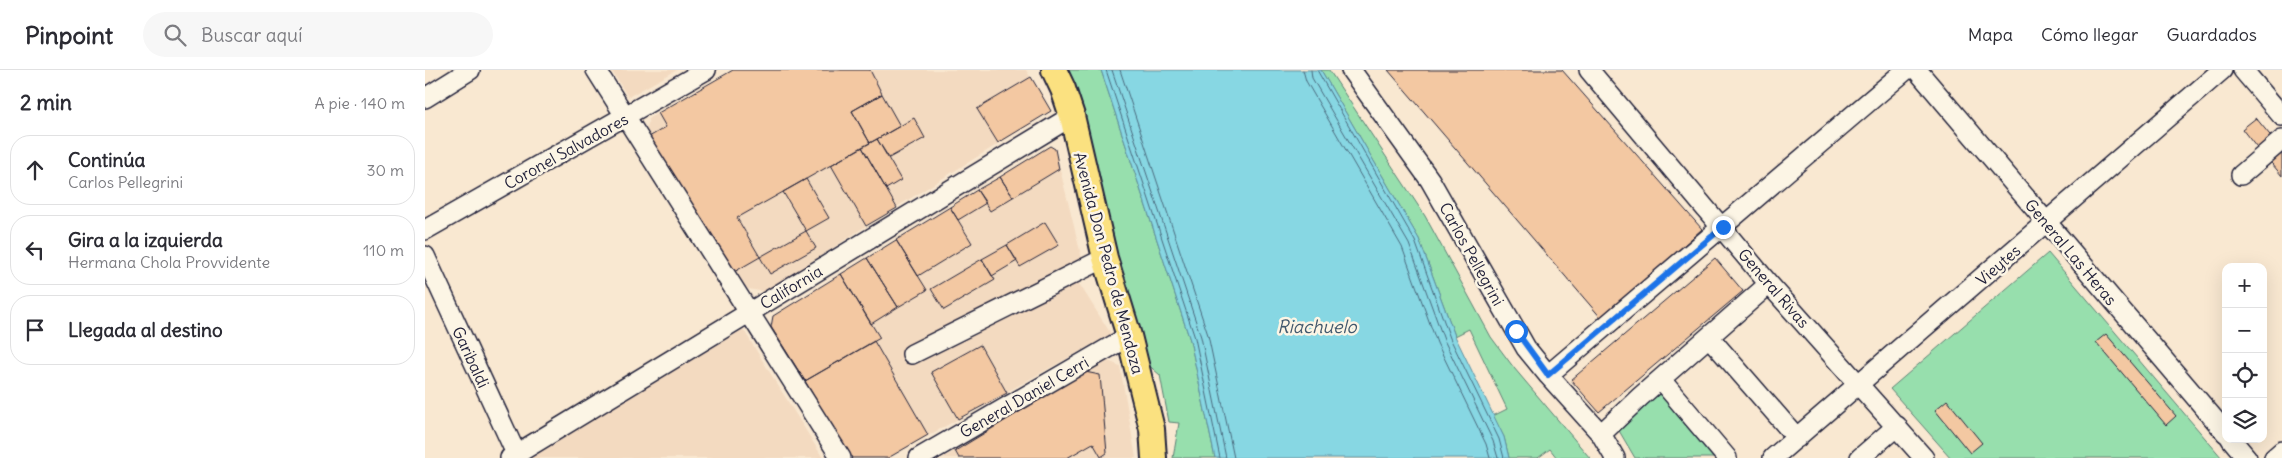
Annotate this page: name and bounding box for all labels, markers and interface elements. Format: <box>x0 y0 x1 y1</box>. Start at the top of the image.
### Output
search box <box>143 12 493 57</box>
text: Pinpoint <box>25 20 113 50</box>
icon: search <box>161 21 189 49</box>
text: Buscar aquí <box>201 23 302 47</box>
text: Mapa <box>1968 23 2013 46</box>
text: Cómo llegar <box>2041 23 2138 46</box>
text: Guardados <box>2166 23 2257 46</box>
text: 2 min <box>20 89 72 116</box>
text: A pie · 140 m <box>314 93 405 113</box>
street label: Coronel Salvadores <box>500 109 632 193</box>
text: Continúa <box>68 148 145 172</box>
street label: Avenida Don Pedro de Mendoza <box>1070 150 1148 376</box>
icon: ahead <box>21 156 49 184</box>
text: 30 m <box>367 160 404 180</box>
text: Carlos Pellegrini <box>68 172 183 192</box>
street label: General Las Heras <box>2021 195 2121 309</box>
street label: Carlos Pellegrini <box>1435 199 1509 309</box>
route end <box>1712 216 1735 239</box>
text: Gira a la izquierda <box>68 228 223 252</box>
icon: left <box>21 236 49 264</box>
text: 110 m <box>363 240 404 260</box>
street label: Vieytes <box>1972 240 2024 290</box>
street label: General Rivas <box>1734 244 1814 332</box>
text: Hermana Chola Provvidente <box>68 252 270 272</box>
street label: California <box>756 261 826 313</box>
map controls <box>2222 263 2267 443</box>
button: + <box>2222 263 2267 308</box>
button: − <box>2222 308 2267 353</box>
water label: Riachuelo <box>1277 315 1358 338</box>
icon: arrive <box>21 316 49 344</box>
text: Llegada al destino <box>68 318 223 342</box>
route start <box>1505 320 1528 343</box>
street label: Garibaldi <box>448 323 494 391</box>
street label: General Daniel Cerri <box>956 352 1092 442</box>
button: locate <box>2222 353 2267 398</box>
button: layers <box>2222 398 2267 443</box>

